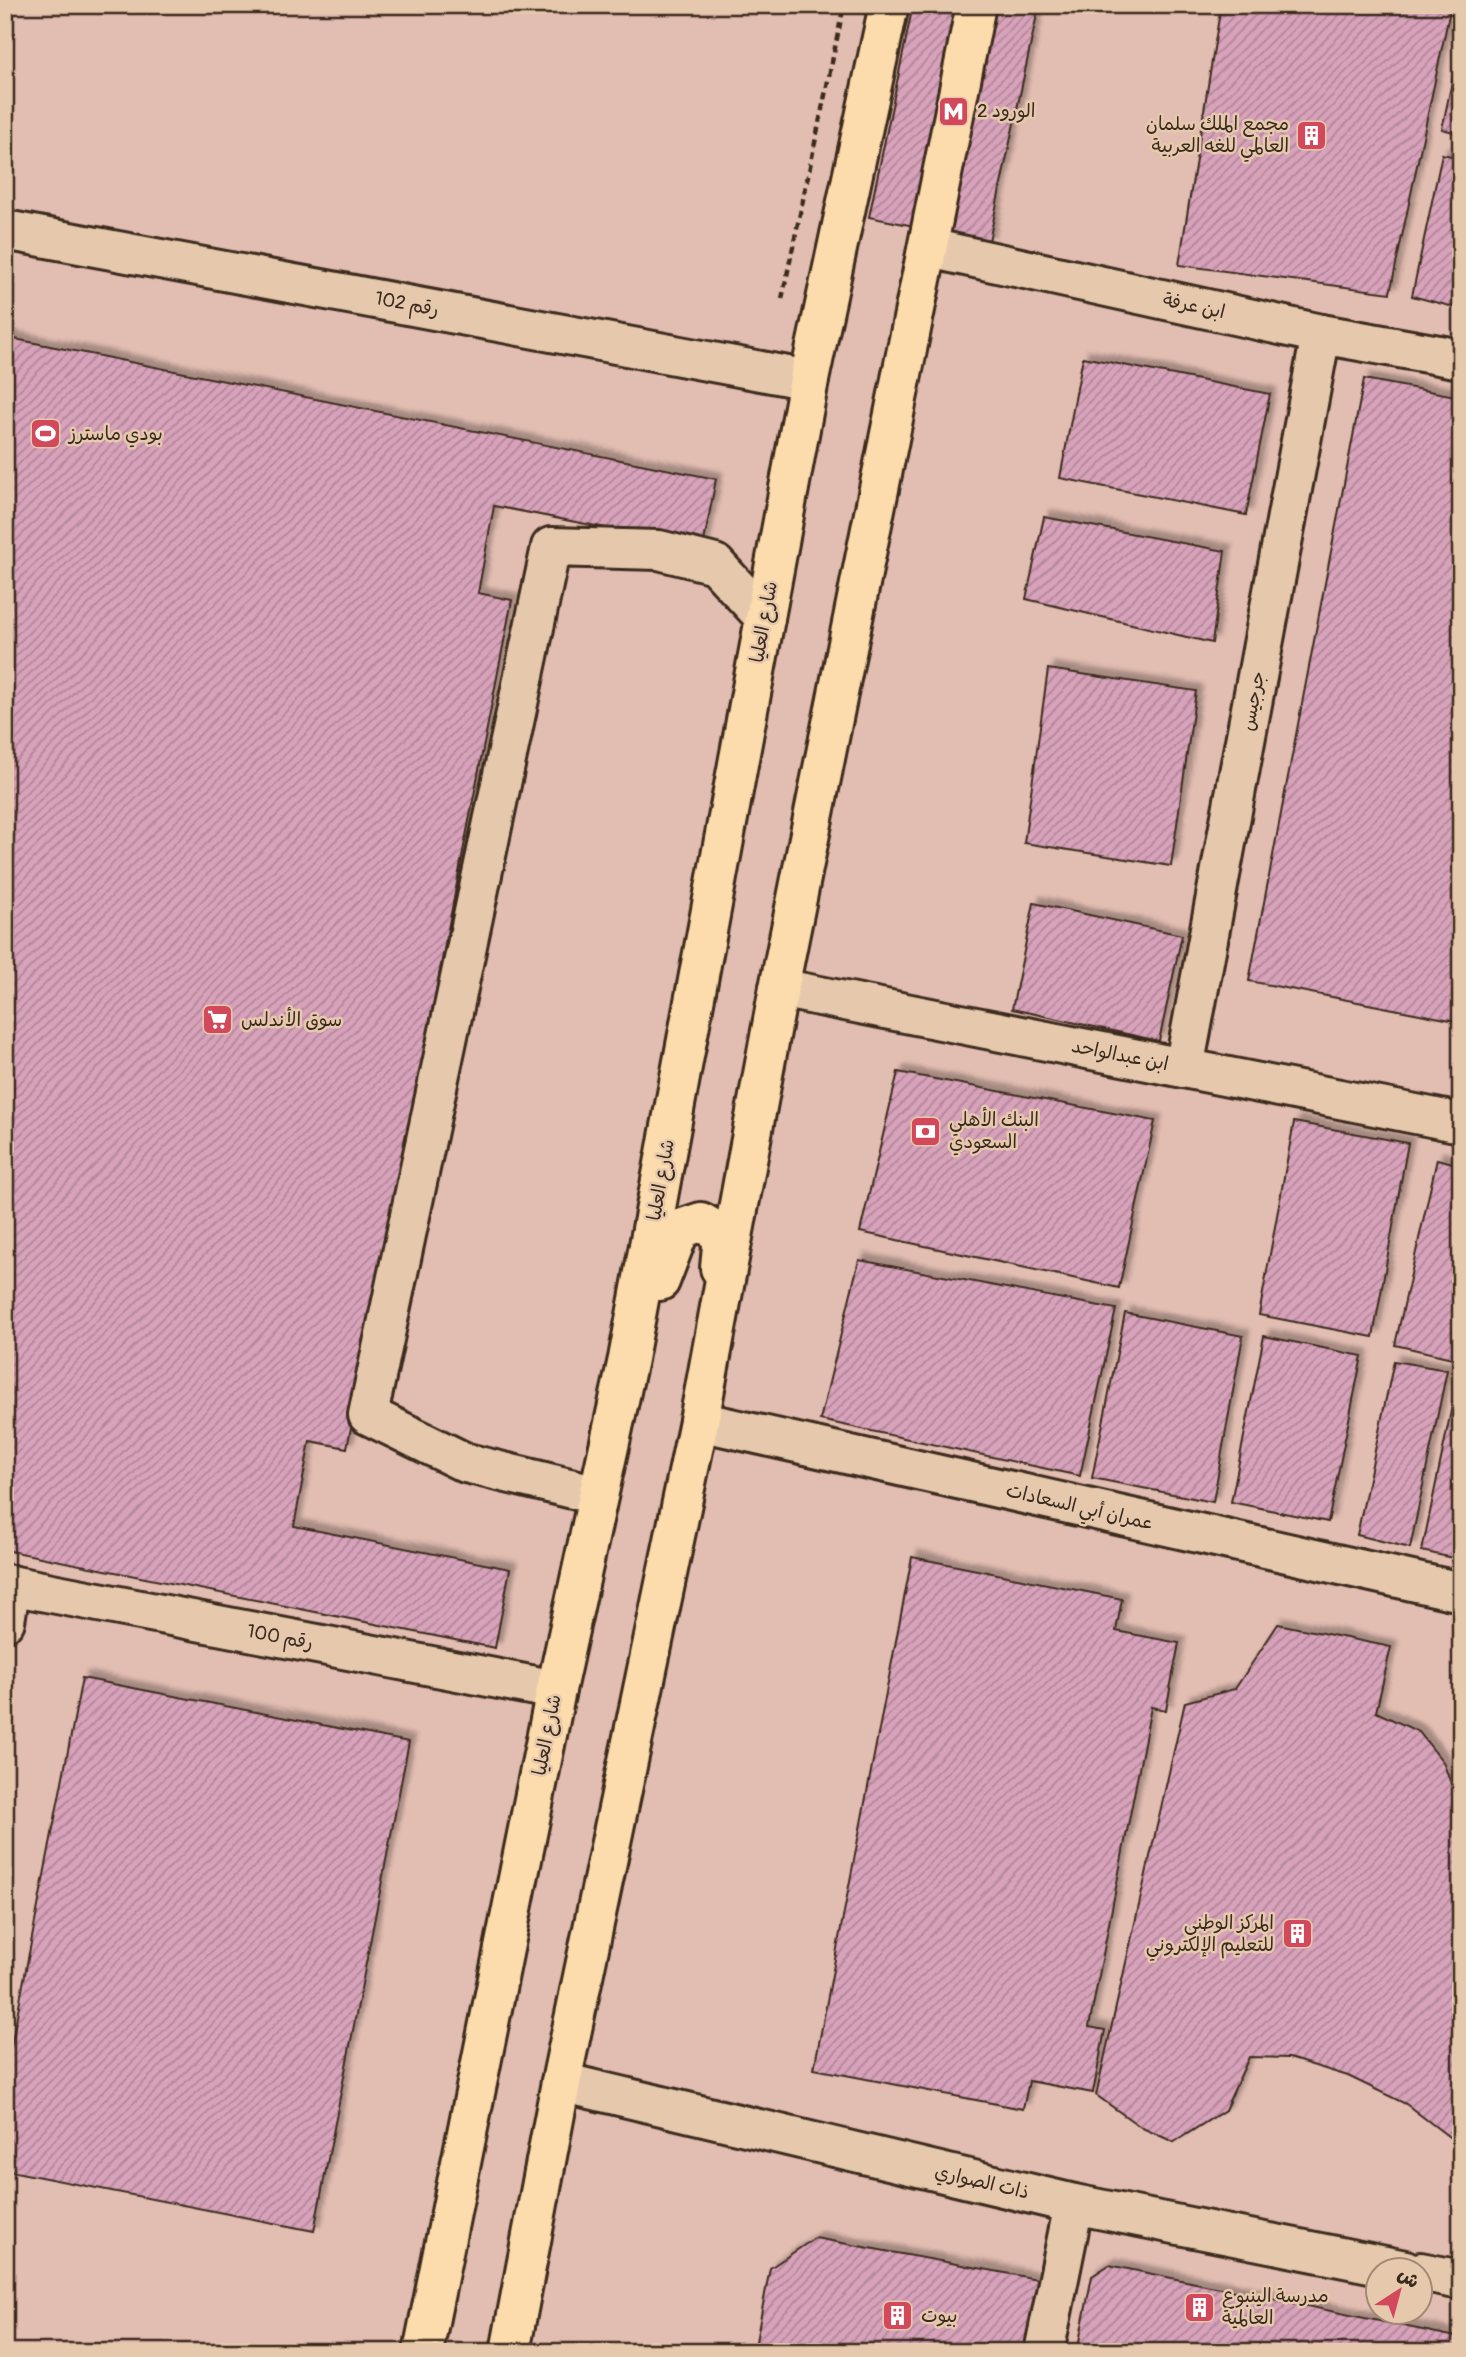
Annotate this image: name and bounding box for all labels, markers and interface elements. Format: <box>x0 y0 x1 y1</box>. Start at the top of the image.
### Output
metro station icon: الورود 2 <box>937 94 971 128</box>
place label: الورود 2 <box>977 99 1035 123</box>
place label: مجمع الملك سلمان العالمي للغه العربية <box>1146 112 1289 162</box>
building icon: مجمع الملك سلمان العالمي للغه العربية <box>1295 118 1329 152</box>
street label: رقم 102 <box>373 286 441 324</box>
street label: ابن عرفة <box>1161 288 1227 324</box>
sports icon: بودي ماسترز <box>29 417 63 451</box>
place label: بودي ماسترز <box>67 422 163 448</box>
street label: شارع العليا <box>745 579 784 665</box>
street label: جرجيس <box>1235 669 1271 733</box>
supermarket icon: سوق الأندلس <box>201 1003 235 1037</box>
place label: سوق الأندلس <box>241 1007 342 1032</box>
street label: ابن عبدالواحد <box>1069 1034 1171 1076</box>
place label: البنك الأهلي السعودي <box>949 1107 1039 1156</box>
bank icon: البنك الأهلي السعودي <box>909 1114 943 1148</box>
street label: شارع العليا <box>642 1137 681 1223</box>
street label: عمران أبي السعادات <box>1003 1478 1156 1540</box>
street label: رقم 100 <box>244 1619 315 1657</box>
street label: شارع العليا <box>527 1692 568 1778</box>
place label: المركز الوطني للتعليم الإلكتروني <box>1146 1911 1274 1961</box>
building icon: المركز الوطني للتعليم الإلكتروني <box>1280 1917 1314 1951</box>
street label: ذات الصواري <box>932 2160 1031 2206</box>
north arrow <box>1364 2256 1434 2326</box>
text: ش <box>1393 2262 1424 2294</box>
place label: مدرسة الينبوع العالمية <box>1222 2284 1329 2330</box>
building icon: مدرسة الينبوع العالمية <box>1182 2290 1216 2324</box>
building icon: بيوت <box>881 2299 915 2333</box>
place label: بيوت <box>921 2304 958 2328</box>

